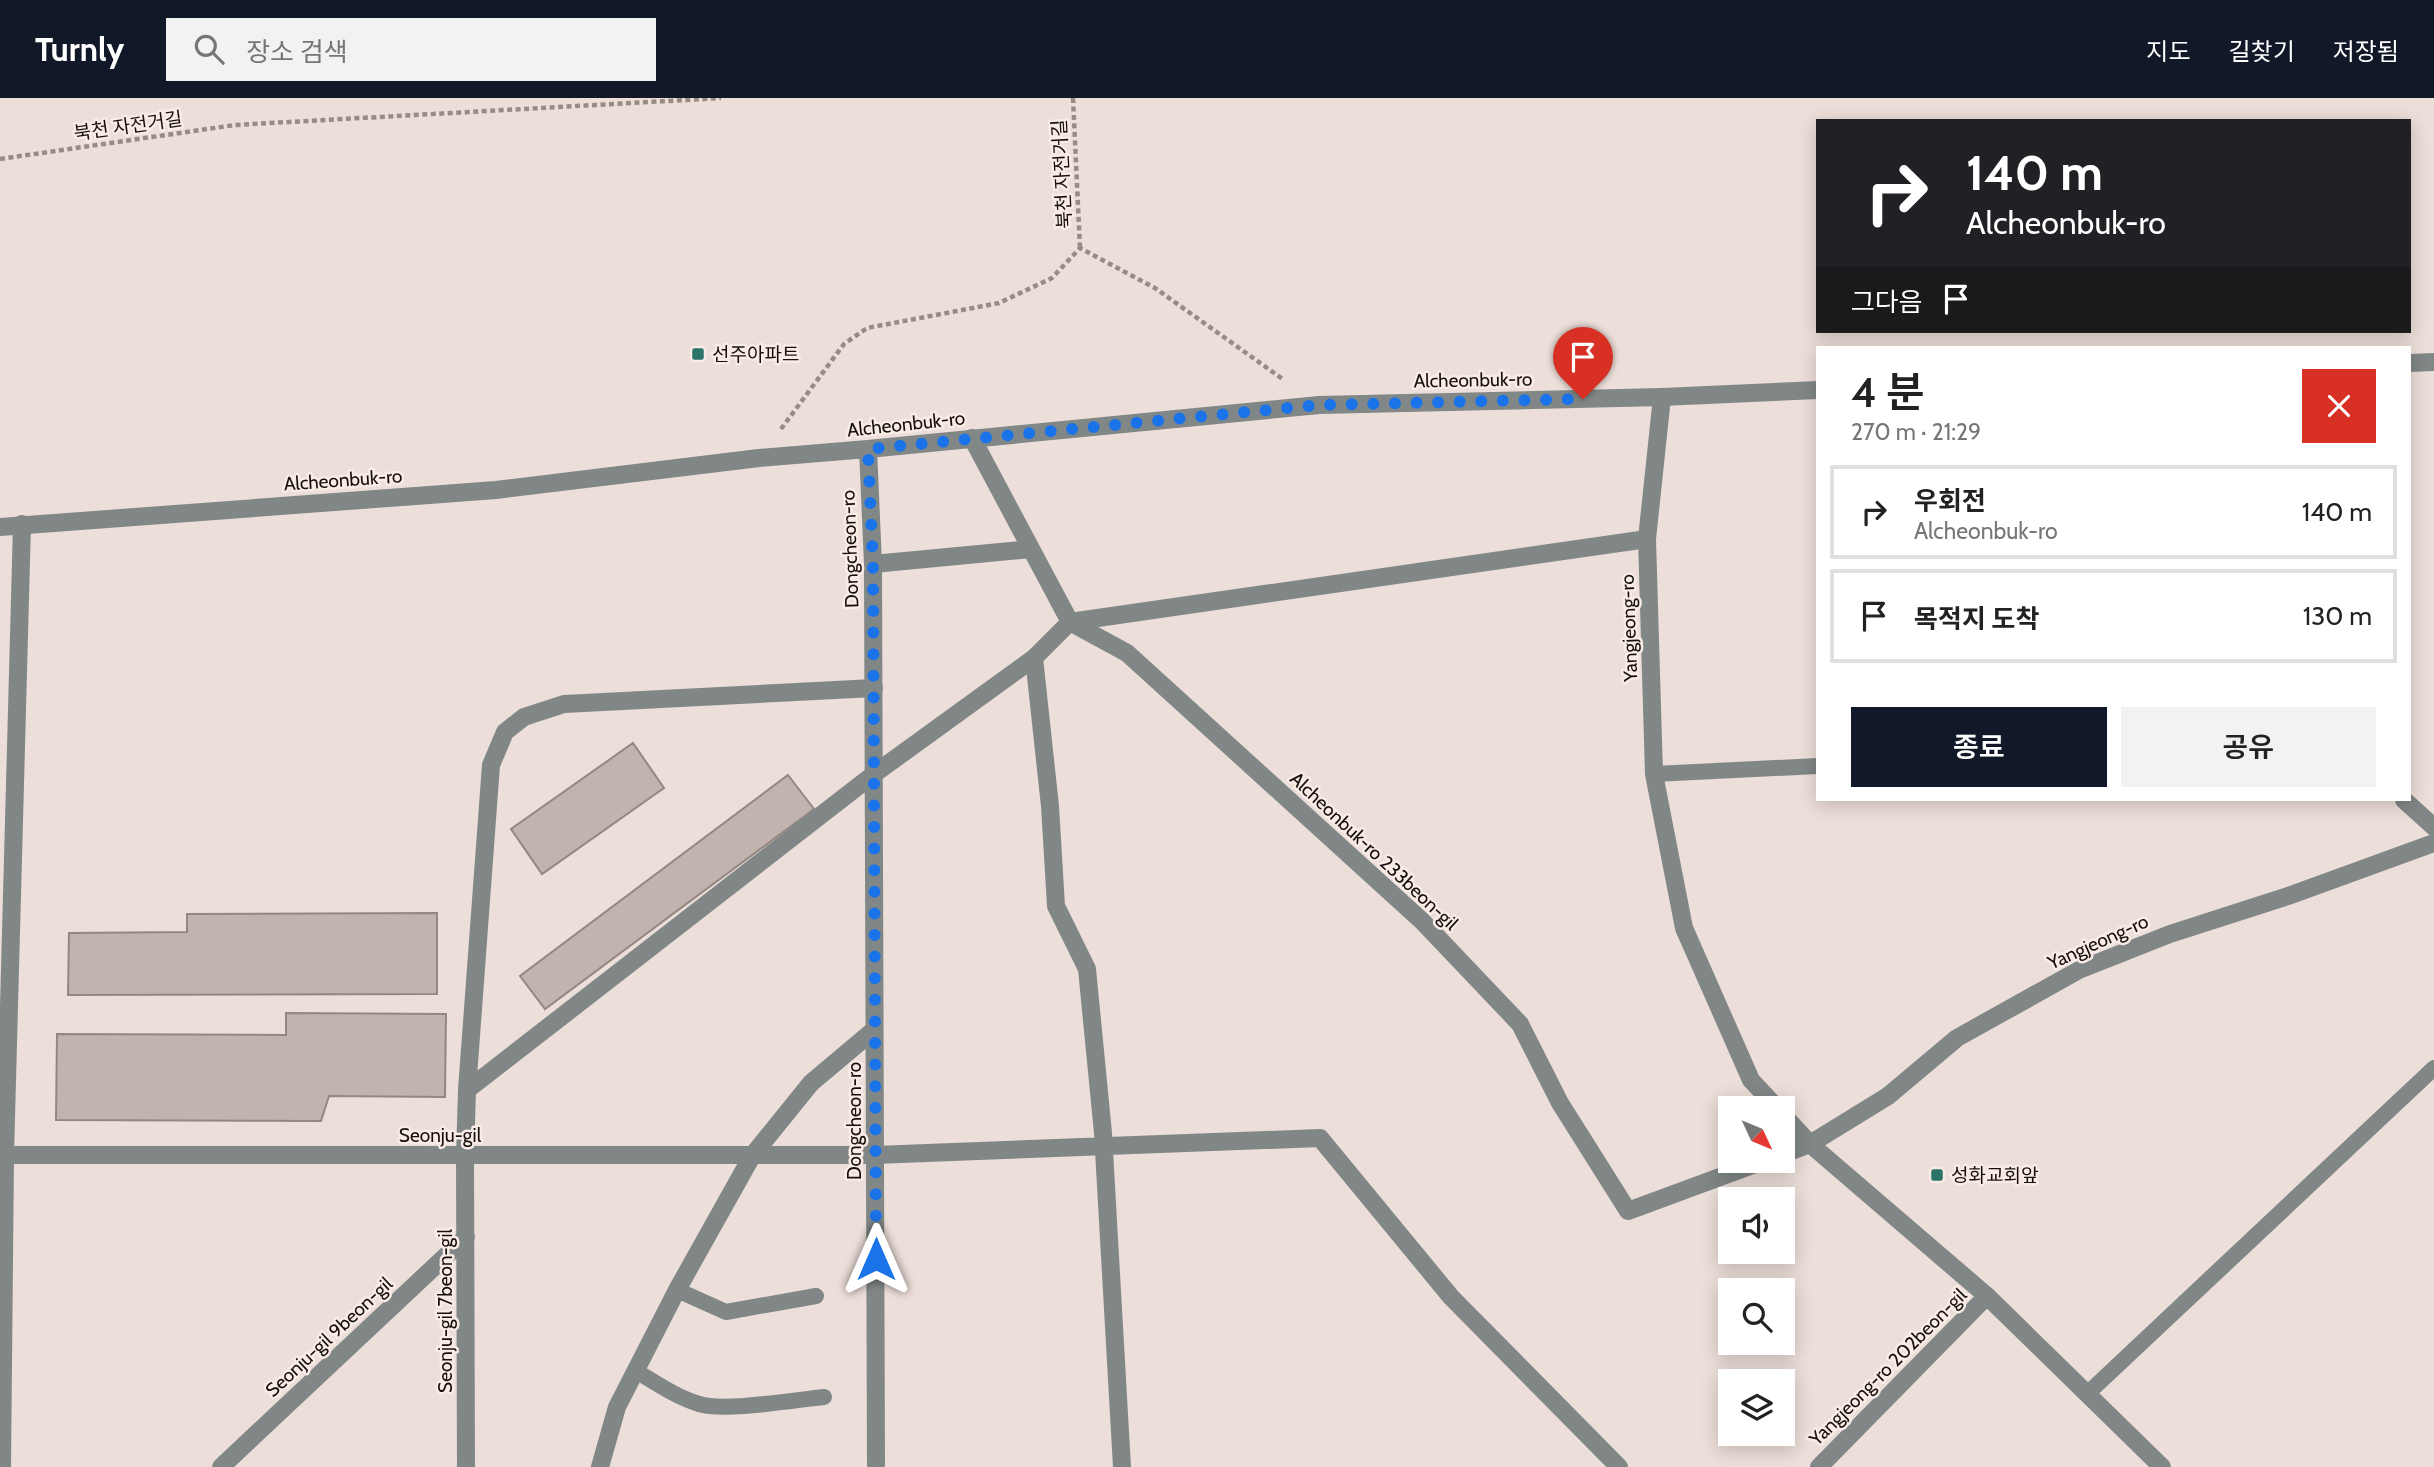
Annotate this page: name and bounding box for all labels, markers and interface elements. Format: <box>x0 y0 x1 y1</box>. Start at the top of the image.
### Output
search box <box>166 18 656 81</box>
text: Turnly <box>35 29 124 69</box>
icon: search <box>190 30 228 68</box>
text: 장소 검색 <box>246 36 348 68</box>
text: 지도 <box>2146 37 2191 66</box>
text: 길찾기 <box>2229 37 2295 66</box>
text: 저장됨 <box>2333 37 2399 66</box>
street label: 북천 자전거길 <box>72 107 184 145</box>
street label: 북천 자전거길 <box>1048 119 1076 229</box>
text: 140 m <box>1966 143 2103 202</box>
icon: right <box>1851 147 1942 238</box>
text: Alcheonbuk-ro <box>1966 203 2166 242</box>
icon: arrive <box>1937 280 1975 318</box>
text: 그다음 <box>1851 286 1923 318</box>
pin <box>1553 327 1613 399</box>
icon: arrive <box>1564 338 1602 376</box>
place label: 선주아파트 <box>712 343 799 366</box>
marker: 선주아파트 <box>690 346 706 362</box>
text: 4 분 <box>1851 366 1925 418</box>
street label: Alcheonbuk-ro <box>1413 367 1533 393</box>
button: close <box>2302 369 2376 443</box>
street label: Alcheonbuk-ro <box>846 406 966 442</box>
text: 270 m · 21:29 <box>1851 418 1981 446</box>
street label: Alcheonbuk-ro <box>283 464 403 496</box>
text: 우회전 <box>1914 485 1986 517</box>
street label: Dongcheon-ro <box>836 490 864 608</box>
icon: right <box>1855 493 1893 531</box>
text: 140 m <box>2302 496 2372 528</box>
text: Alcheonbuk-ro <box>1914 517 2058 545</box>
street label: Yangjeong-ro <box>1616 574 1642 683</box>
icon: arrive <box>1855 597 1893 635</box>
text: 130 m <box>2303 600 2372 632</box>
text: 목적지 도착 <box>1914 603 2039 635</box>
button: 종료 <box>1851 707 2107 787</box>
button: 공유 <box>2121 707 2376 787</box>
street label: Alcheonbuk-ro 233beon-gil <box>1285 767 1463 935</box>
street label: Yangjeong-ro <box>2043 910 2152 975</box>
street label: Dongcheon-ro <box>843 1062 866 1180</box>
north arrow <box>1718 1096 1796 1172</box>
map controls <box>1718 1096 1795 1446</box>
street label: Seonju-gil <box>399 1124 482 1147</box>
place label: 성화교회앞 <box>1951 1164 2039 1187</box>
marker: 성화교회앞 <box>1929 1167 1945 1183</box>
button: sound <box>1718 1187 1795 1264</box>
position arrow <box>839 1222 913 1296</box>
street label: Seonju-gil 7beon-gil <box>434 1229 457 1393</box>
street label: Seonju-gil 9beon-gil <box>261 1272 398 1402</box>
button: search <box>1718 1278 1795 1355</box>
street label: Yangjeong-ro 202beon-gil <box>1804 1283 1972 1451</box>
button: layers <box>1718 1369 1795 1446</box>

